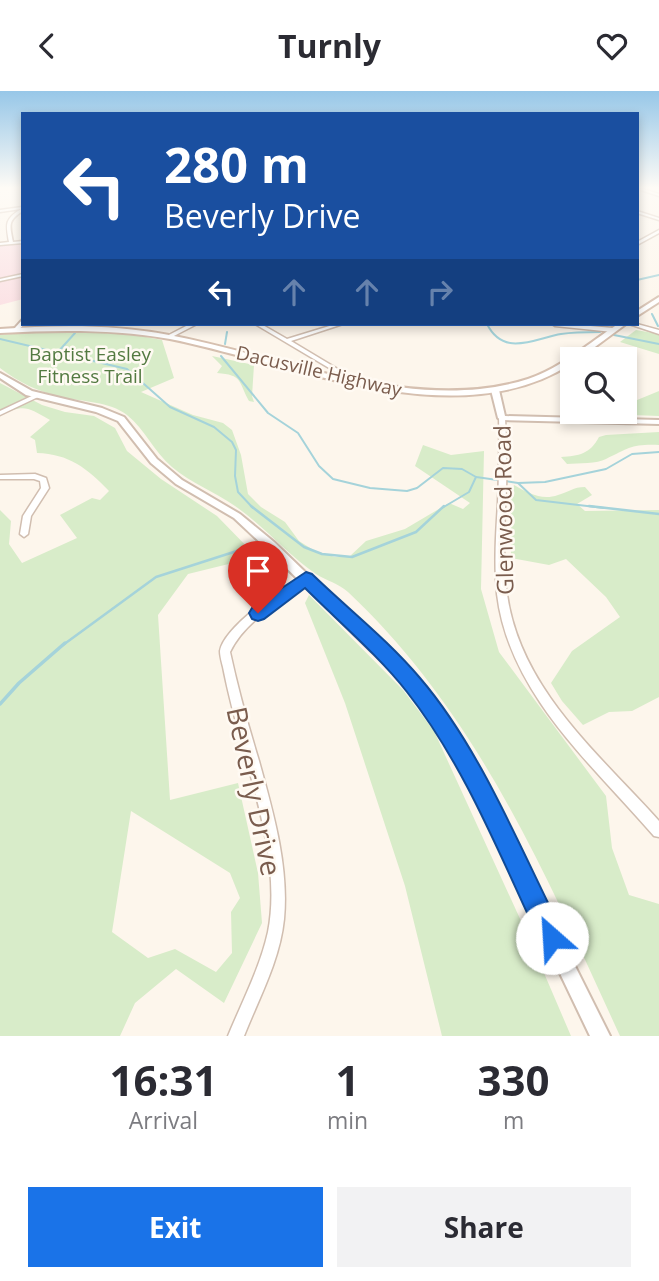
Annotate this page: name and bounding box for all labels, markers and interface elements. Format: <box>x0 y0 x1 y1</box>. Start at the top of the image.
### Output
text: Turnly <box>278 24 381 67</box>
icon: back <box>28 27 66 65</box>
icon: heart <box>593 27 631 65</box>
text: 280 m <box>164 131 309 197</box>
icon: left <box>49 140 140 231</box>
text: Beverly Drive <box>164 194 360 237</box>
icon: left <box>202 273 240 311</box>
icon: ahead <box>275 273 313 311</box>
icon: ahead <box>348 273 386 311</box>
icon: right <box>421 273 459 311</box>
street label: Dacusville Highway <box>234 339 405 403</box>
park label: Baptist Easley Fitness Trail <box>29 341 151 389</box>
map controls <box>560 347 637 424</box>
button: search <box>560 347 637 424</box>
street label: Glenwood Road <box>486 425 520 595</box>
pin <box>228 541 288 613</box>
icon: arrive <box>239 552 277 590</box>
street label: Beverly Drive <box>219 703 291 879</box>
position arrow <box>515 901 589 975</box>
text: 16:31 <box>109 1051 217 1108</box>
text: 1 <box>335 1051 360 1108</box>
text: 330 <box>478 1051 550 1108</box>
text: Arrival <box>129 1104 198 1136</box>
text: min <box>327 1104 368 1136</box>
text: m <box>503 1104 524 1136</box>
button: Exit <box>28 1187 323 1267</box>
button: Share <box>337 1187 631 1267</box>

